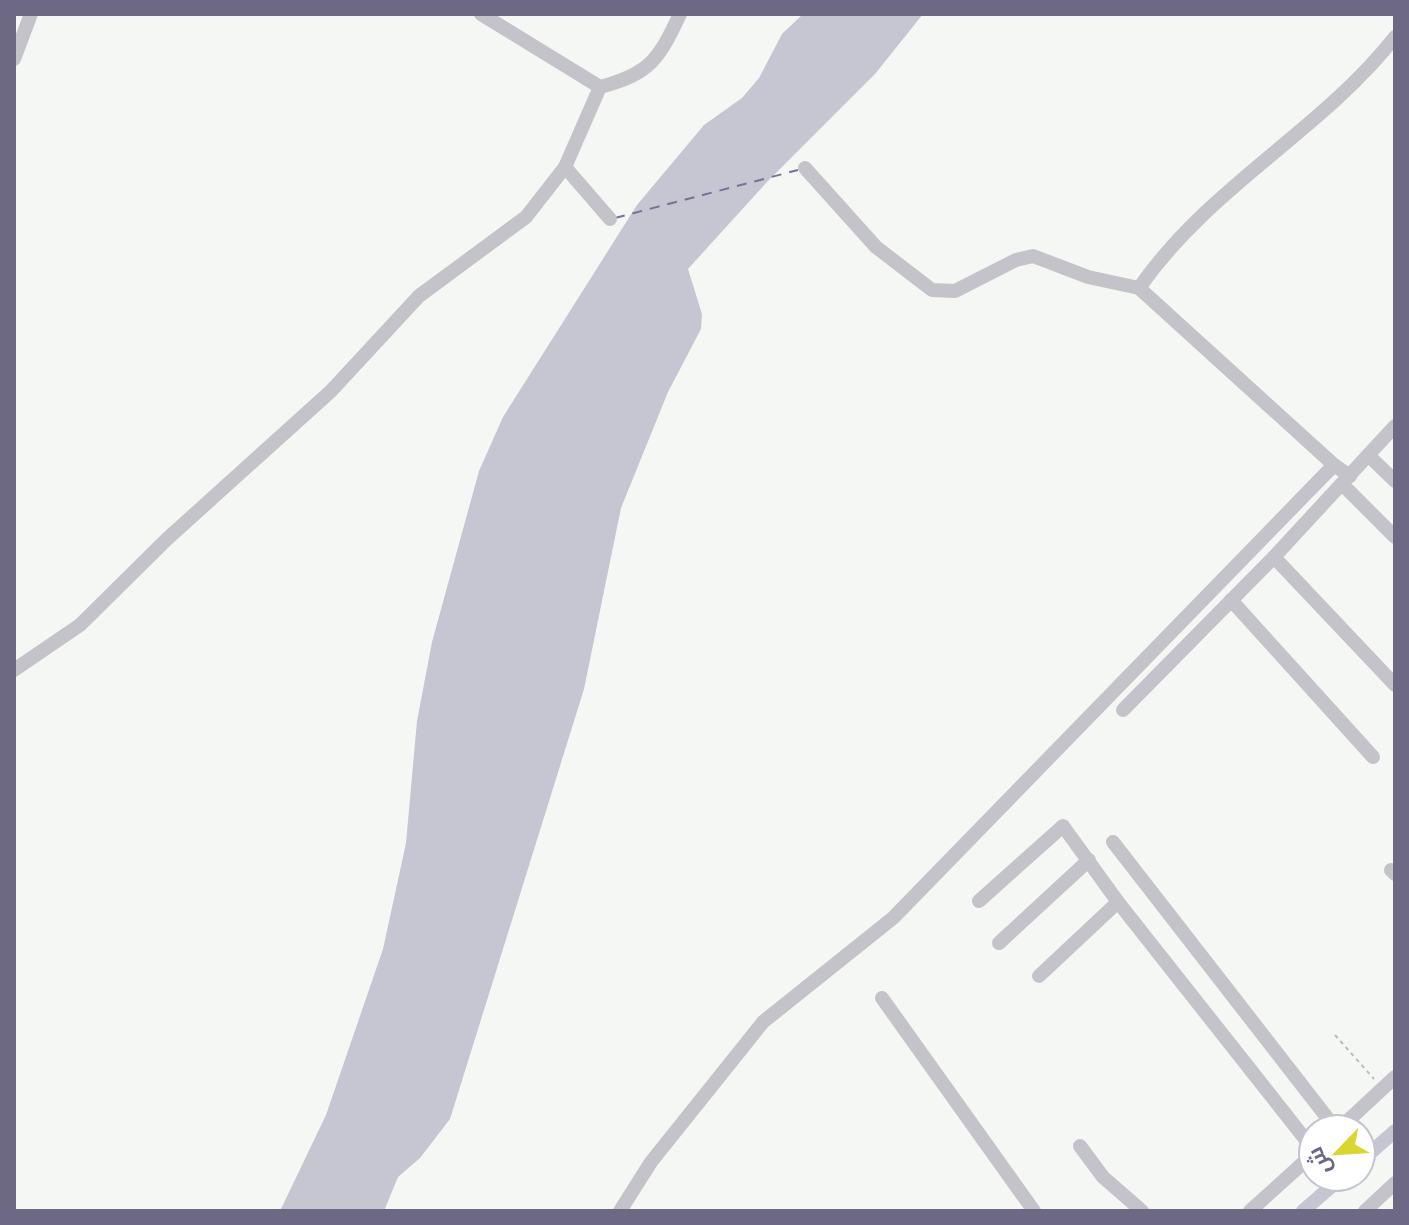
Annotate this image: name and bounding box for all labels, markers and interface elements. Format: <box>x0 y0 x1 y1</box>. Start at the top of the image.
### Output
north arrow <box>1297 1113 1377 1193</box>
text: ش <box>1300 1142 1339 1180</box>

